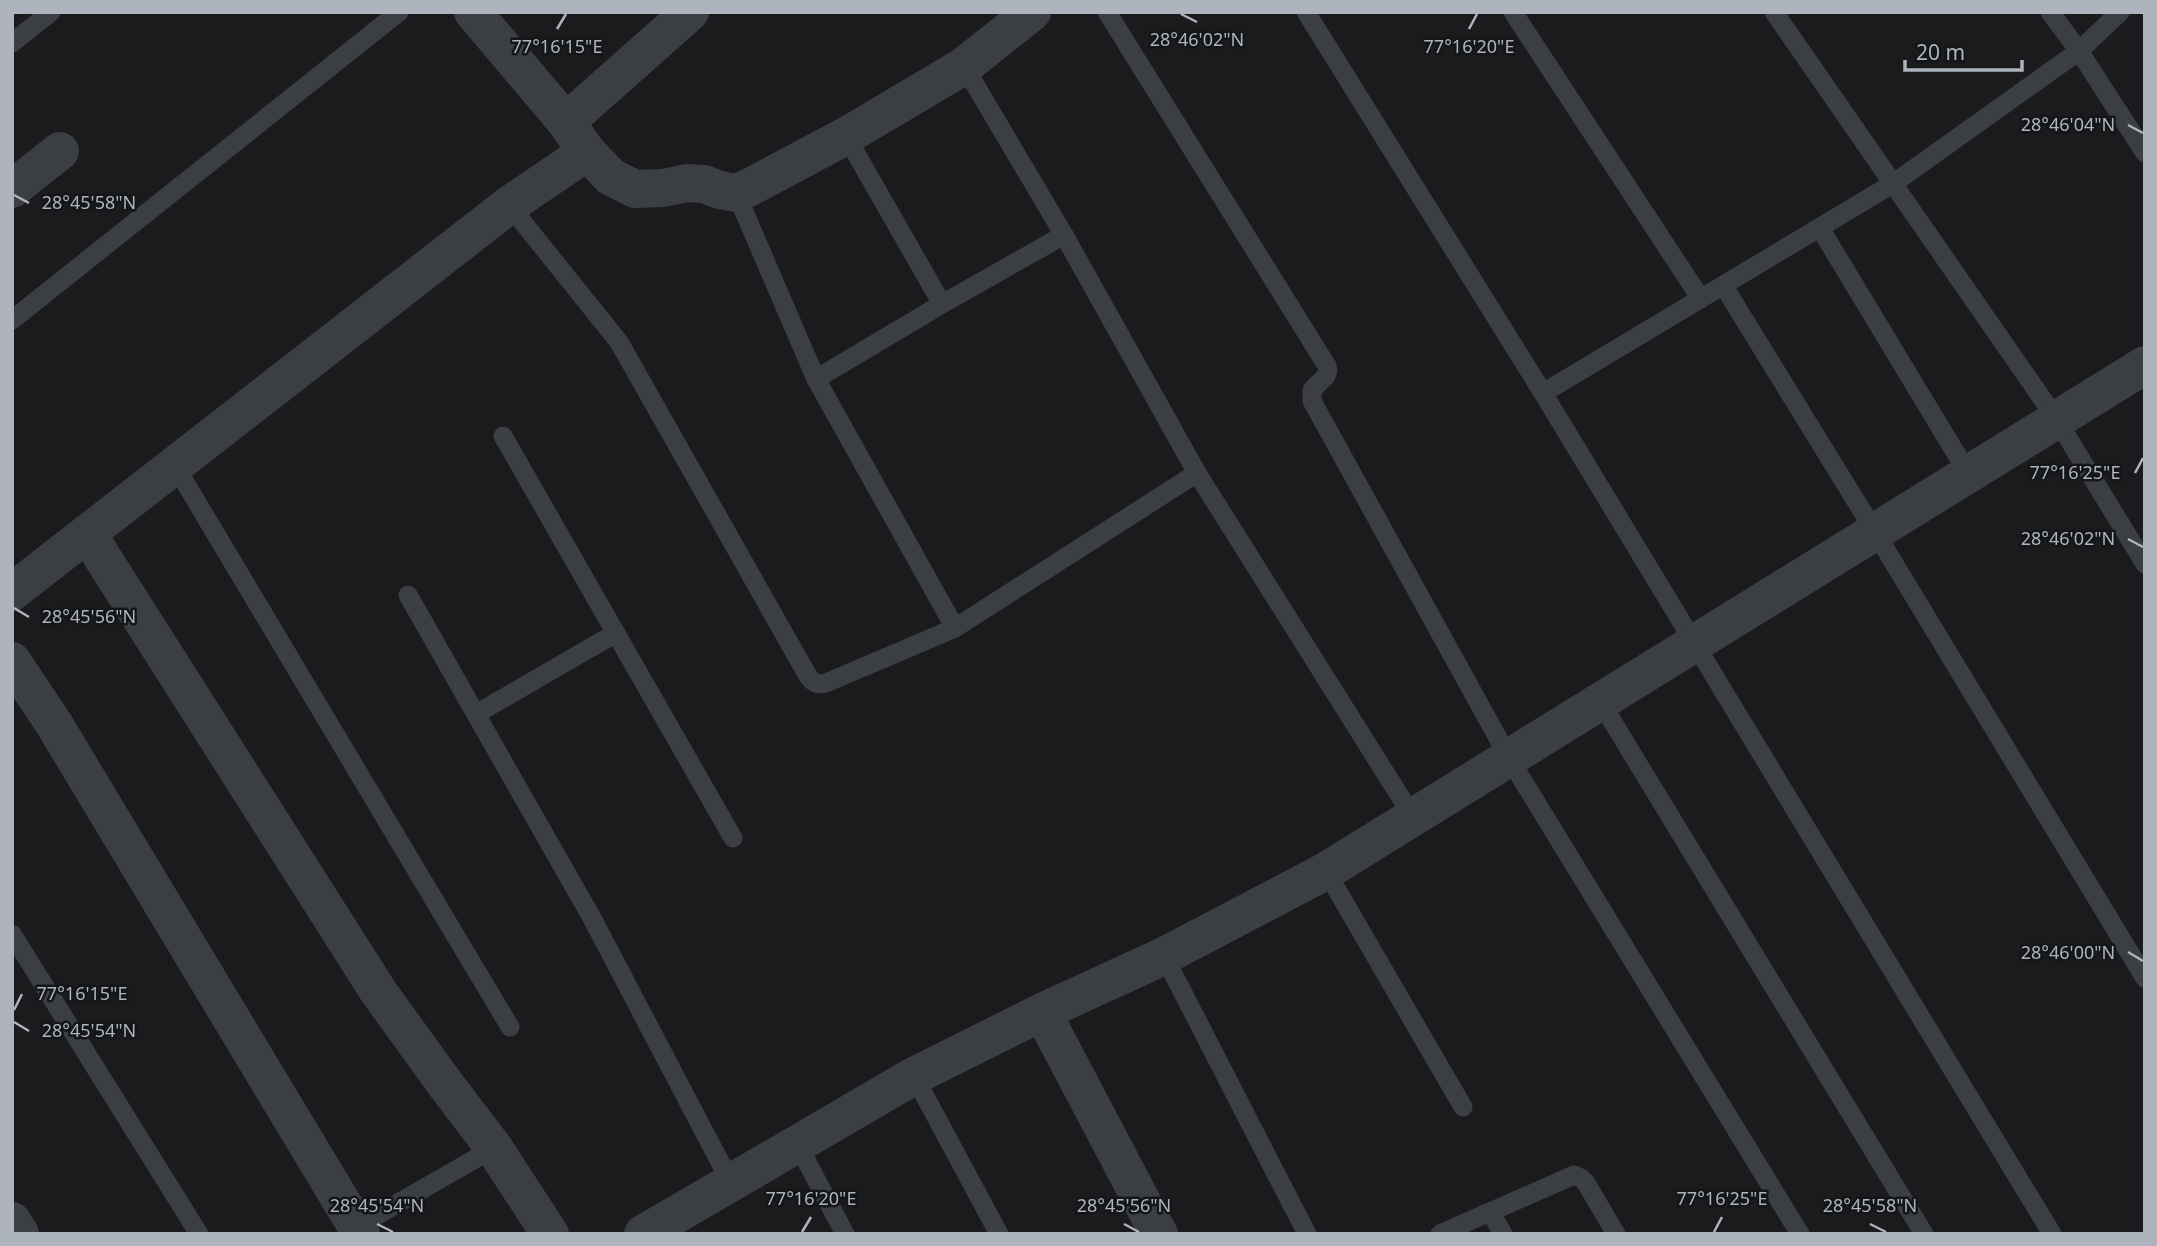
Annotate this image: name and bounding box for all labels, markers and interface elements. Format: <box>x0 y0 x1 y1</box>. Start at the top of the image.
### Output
text: 28°46'02"N <box>1150 27 1244 51</box>
scale bar <box>1905 28 2022 72</box>
text: 77°16'15"E <box>512 34 602 58</box>
text: 77°16'20"E <box>1424 34 1514 58</box>
text: 20 m <box>1916 38 1965 66</box>
text: 28°46'04"N <box>2021 112 2115 136</box>
text: 28°45'58"N <box>42 190 136 214</box>
text: 77°16'25"E <box>2030 460 2120 484</box>
text: 28°46'02"N <box>2021 526 2115 550</box>
text: 28°45'56"N <box>42 604 136 628</box>
text: 28°46'00"N <box>2021 940 2115 964</box>
text: 77°16'15"E <box>37 981 127 1005</box>
text: 28°45'54"N <box>42 1018 136 1042</box>
text: 77°16'20"E <box>766 1186 856 1210</box>
text: 77°16'25"E <box>1677 1186 1767 1210</box>
text: 28°45'54"N <box>330 1193 424 1217</box>
text: 28°45'56"N <box>1077 1193 1171 1217</box>
text: 28°45'58"N <box>1823 1193 1917 1217</box>

